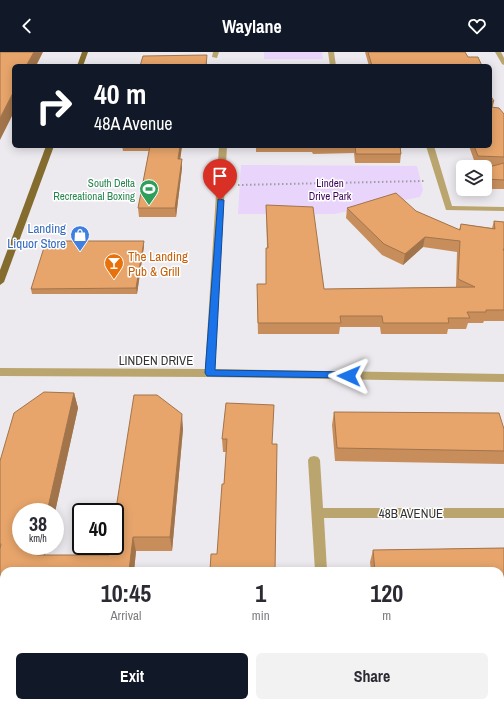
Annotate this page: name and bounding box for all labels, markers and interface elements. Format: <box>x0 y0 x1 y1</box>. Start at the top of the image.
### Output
text: Waylane <box>222 14 282 39</box>
icon: back <box>16 15 38 37</box>
icon: heart <box>466 15 488 37</box>
text: 40 m <box>94 75 146 113</box>
icon: right <box>28 80 80 132</box>
text: 48A Avenue <box>94 111 173 136</box>
pin <box>203 159 237 200</box>
map controls <box>456 160 492 196</box>
button: layers <box>456 160 492 196</box>
icon: arrive <box>209 165 231 187</box>
place label: South Delta Recreational Boxing <box>53 176 135 203</box>
park label: Linden Drive Park <box>309 176 352 203</box>
sports icon: South Delta Recreational Boxing <box>138 178 160 206</box>
place label: Landing Liquor Store <box>7 220 66 252</box>
shop icon: Landing Liquor Store <box>69 224 91 252</box>
place label: The Landing Pub & Grill <box>128 248 188 280</box>
bar icon: The Landing Pub & Grill <box>103 252 125 280</box>
street label: LINDEN DRIVE <box>119 352 193 369</box>
position arrow <box>328 355 370 397</box>
speed limit sign: 40 <box>72 503 124 555</box>
street label: 48B AVENUE <box>379 505 443 522</box>
text: 38 <box>29 510 47 537</box>
text: km/h <box>29 532 47 545</box>
text: 10:45 <box>101 577 151 609</box>
text: 1 <box>255 577 266 609</box>
text: 120 <box>370 577 403 609</box>
text: Arrival <box>111 607 141 624</box>
text: min <box>252 607 270 624</box>
text: m <box>382 607 391 624</box>
button: Exit <box>16 653 248 699</box>
button: Share <box>256 653 488 699</box>

